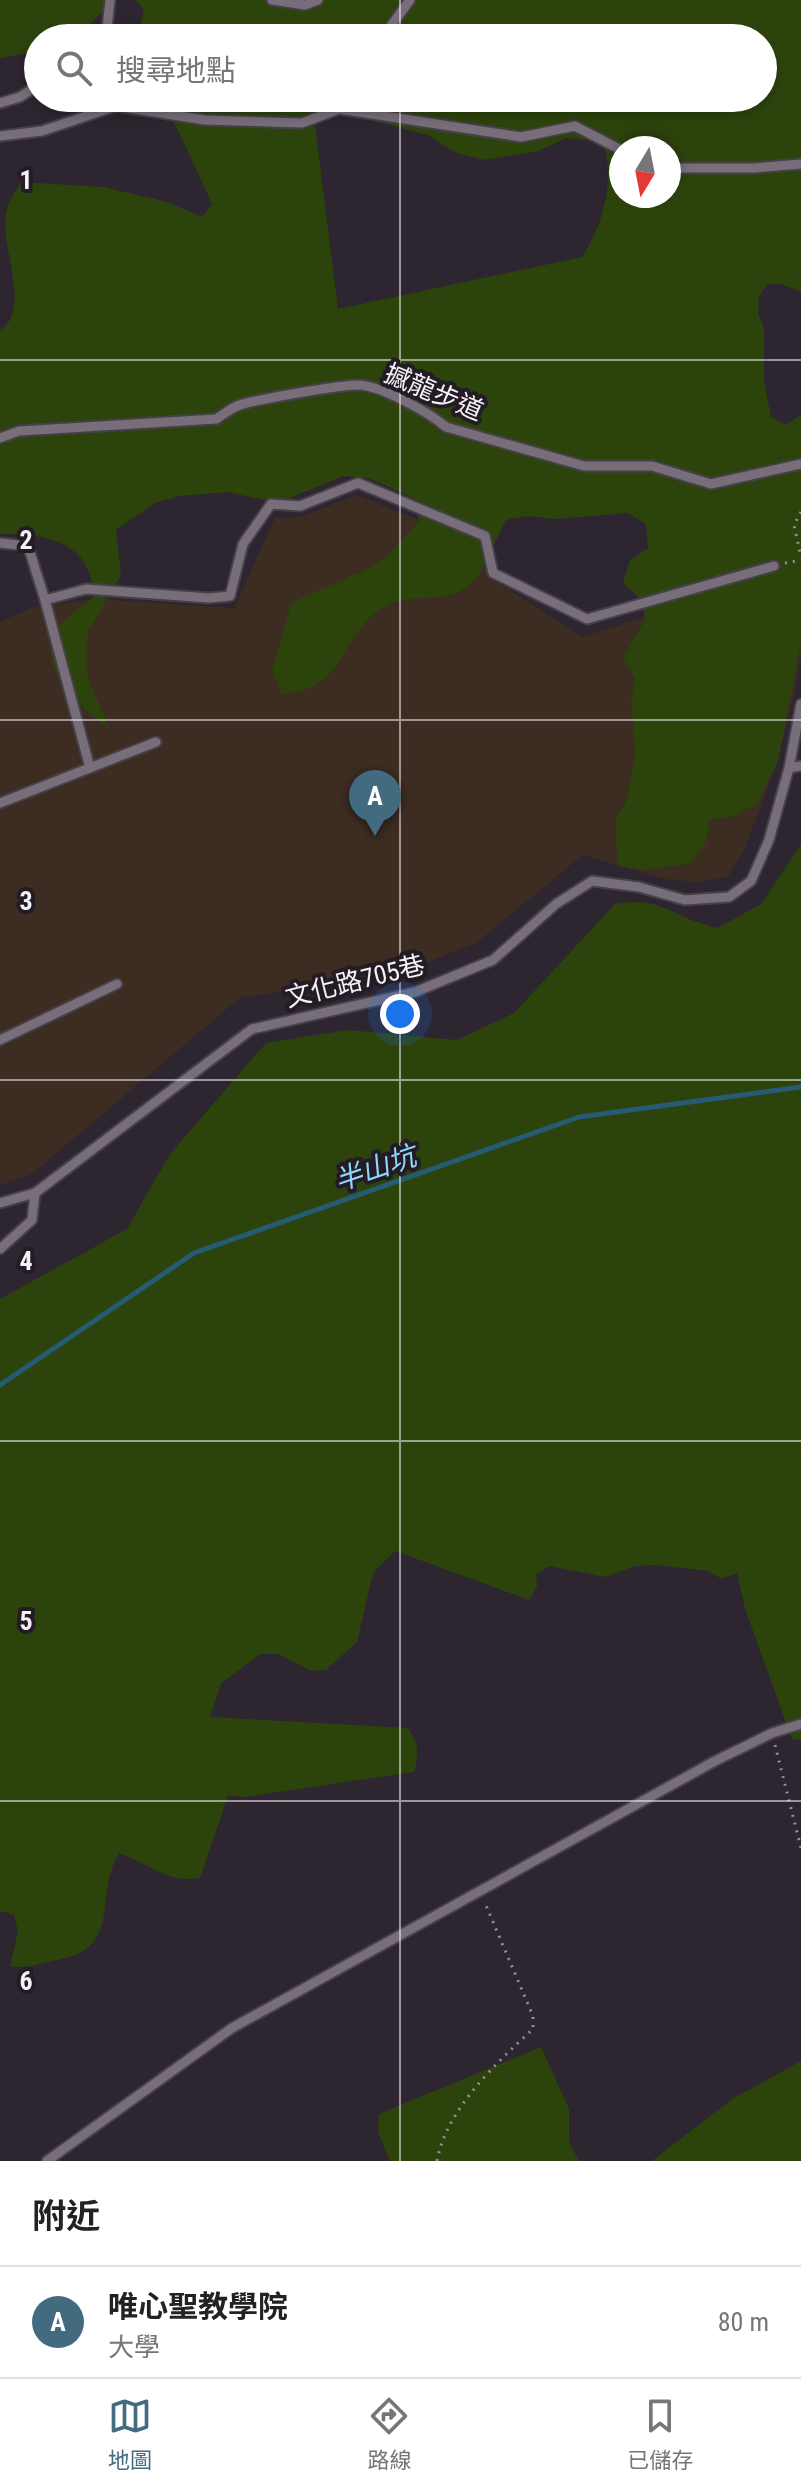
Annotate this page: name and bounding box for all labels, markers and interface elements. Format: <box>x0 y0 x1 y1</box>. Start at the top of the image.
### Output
search box <box>24 24 777 112</box>
icon: search <box>52 46 96 90</box>
text: 搜尋地點 <box>116 53 236 88</box>
north arrow <box>609 136 681 208</box>
text: 1 <box>19 165 33 195</box>
street label: 撼龍步道 <box>380 358 488 426</box>
text: 2 <box>19 525 33 555</box>
pin: A <box>349 770 401 836</box>
text: 3 <box>19 886 33 916</box>
street label: 文化路705巷 <box>282 949 428 1013</box>
your location <box>380 994 420 1034</box>
water label: 半山坑 <box>330 1138 424 1198</box>
text: 4 <box>19 1246 33 1276</box>
text: 5 <box>19 1606 33 1636</box>
text: 6 <box>19 1966 33 1996</box>
text: 附近 <box>32 2196 100 2236</box>
text: 唯心聖教學院 <box>108 2289 288 2324</box>
text: A <box>50 2307 66 2337</box>
text: 80 m <box>718 2307 769 2337</box>
text: 大學 <box>108 2332 160 2362</box>
tab: 地圖 <box>108 2394 152 2474</box>
tab: 路線 <box>367 2394 411 2474</box>
tab: 已儲存 <box>627 2394 693 2474</box>

